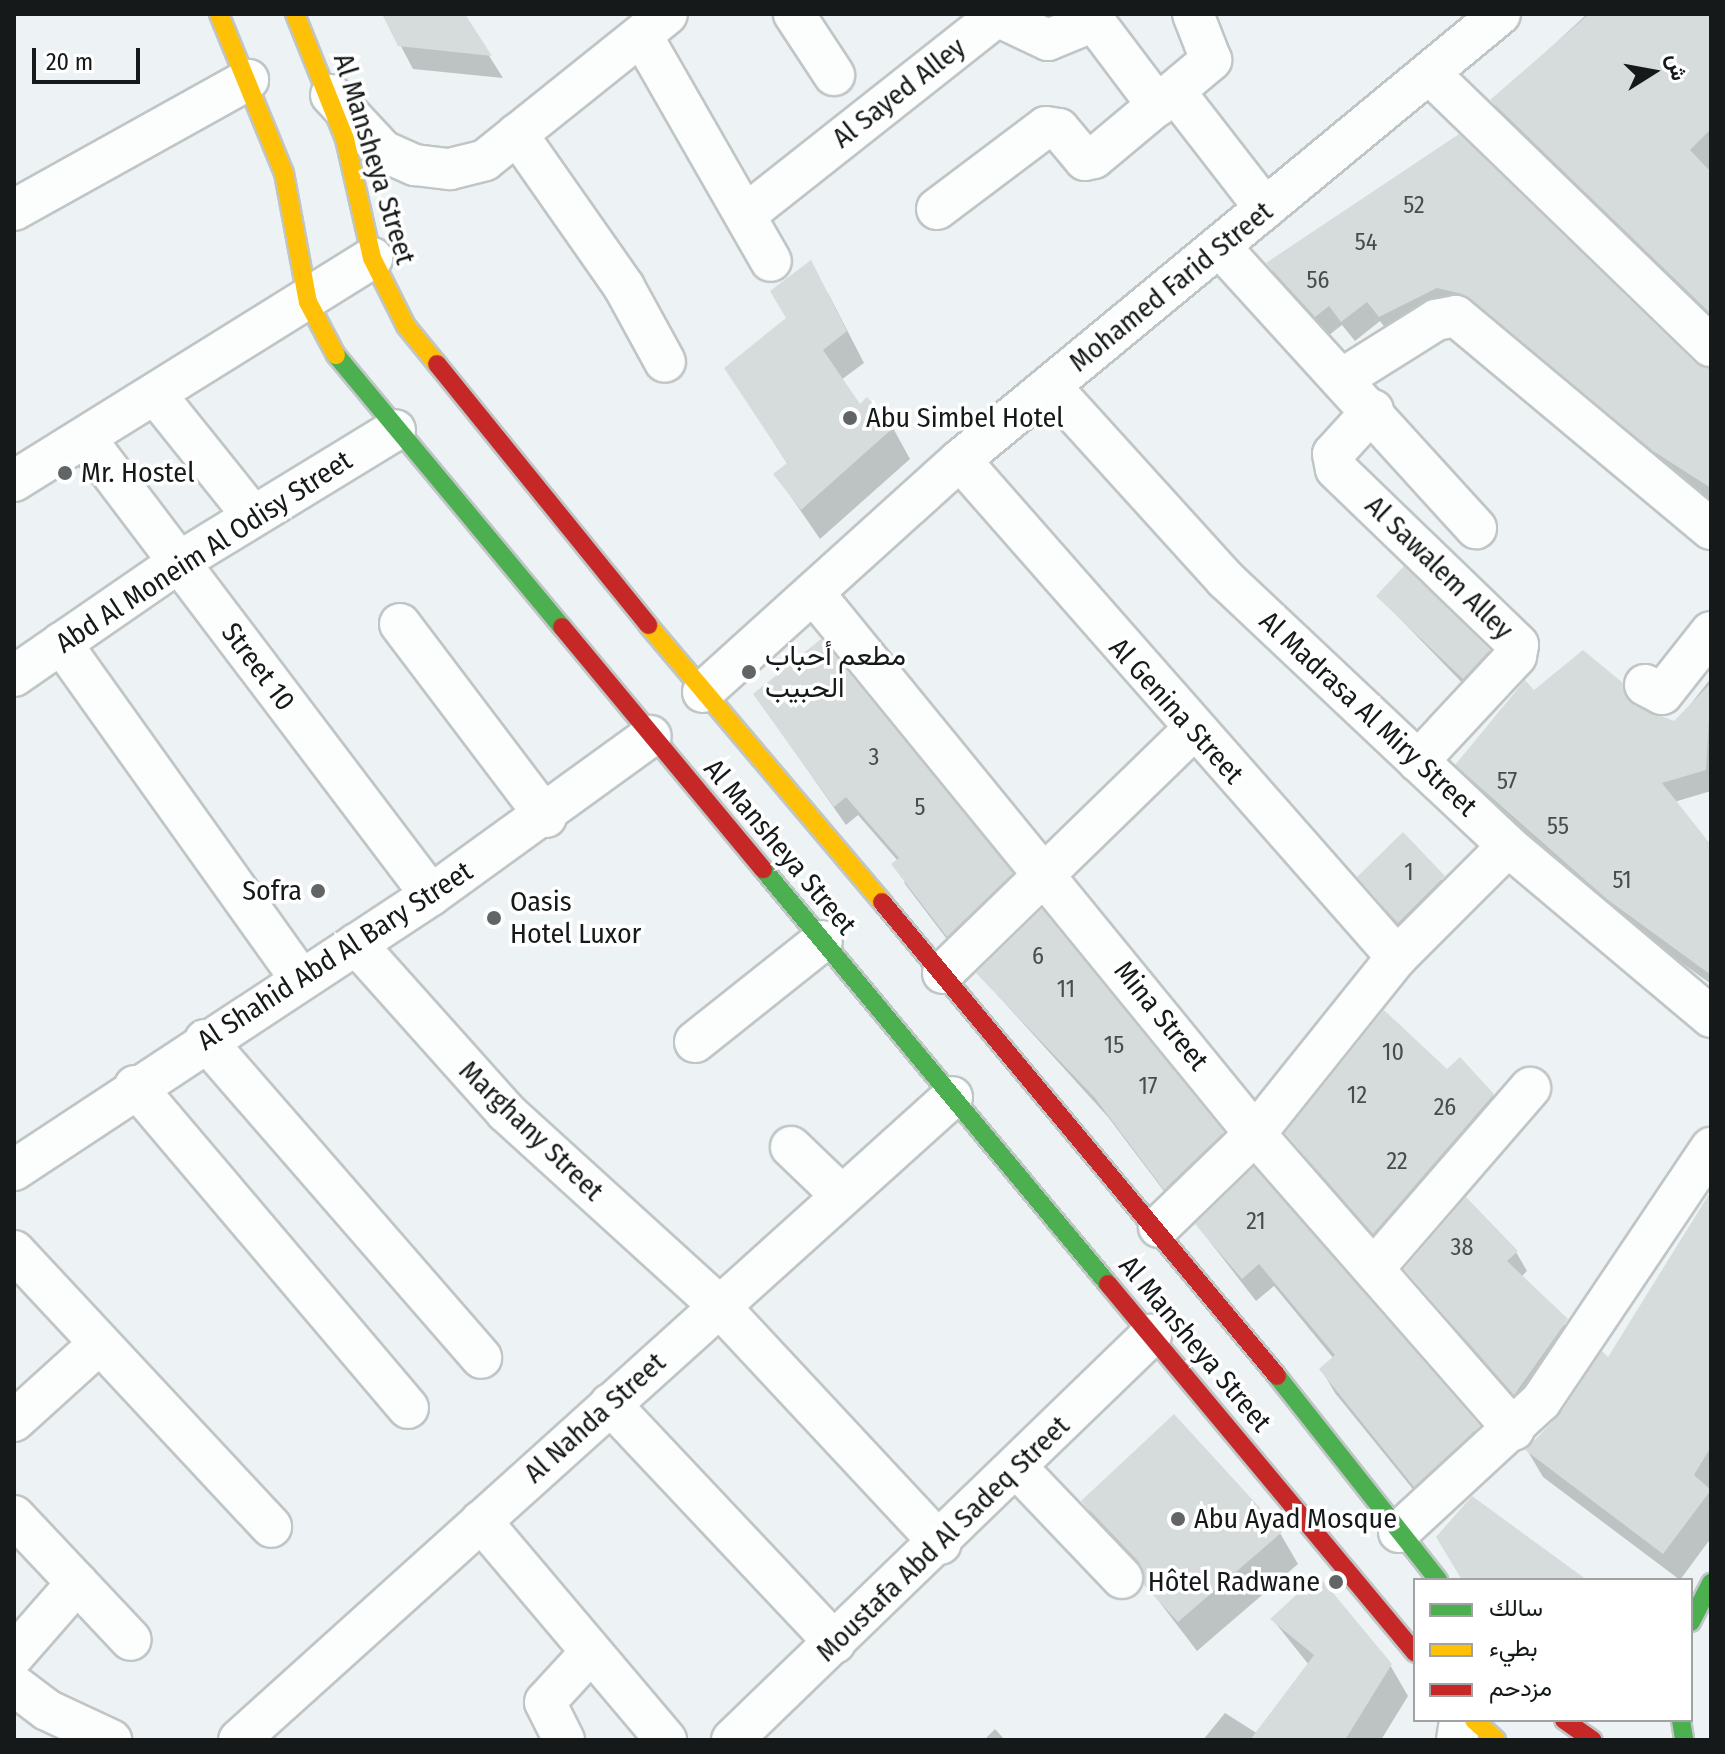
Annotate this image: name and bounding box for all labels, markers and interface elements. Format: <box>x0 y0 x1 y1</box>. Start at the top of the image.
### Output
street label: Al Sayed Alley <box>826 31 972 155</box>
scale bar <box>36 32 144 82</box>
north arrow <box>1613 32 1693 112</box>
text: 20 m <box>46 48 93 76</box>
street label: Al Mansheya Street <box>326 49 422 269</box>
text: ش <box>1661 52 1693 83</box>
house number: 52 <box>1403 192 1425 220</box>
street label: Mohamed Farid Street <box>1063 195 1279 379</box>
house number: 54 <box>1355 229 1377 257</box>
house number: 56 <box>1307 267 1329 295</box>
place label: Abu Simbel Hotel <box>866 401 1064 435</box>
marker: Abu Simbel Hotel <box>841 409 859 427</box>
street label: Abd Al Moneim Al Odisy Street <box>50 444 358 660</box>
place label: Mr. Hostel <box>81 456 195 490</box>
marker: Mr. Hostel <box>56 464 74 482</box>
street label: Al Sawalem Alley <box>1358 489 1520 647</box>
street label: Al Madrasa Al Miry Street <box>1252 604 1484 824</box>
street label: Street 10 <box>214 617 302 717</box>
street label: Al Genina Street <box>1102 631 1250 791</box>
place label: مطعم أحباب الحبيب <box>765 639 906 705</box>
marker: مطعم أحباب الحبيب <box>740 663 758 681</box>
house number: 3 <box>869 744 879 772</box>
street label: Al Mansheya Street <box>697 752 863 942</box>
house number: 57 <box>1497 768 1517 796</box>
house number: 5 <box>914 794 926 822</box>
house number: 55 <box>1547 813 1569 841</box>
street label: Al Shahid Abd Al Bary Street <box>191 854 479 1058</box>
house number: 1 <box>1404 859 1414 887</box>
house number: 51 <box>1612 867 1632 895</box>
place label: Sofra <box>242 874 302 908</box>
marker: Sofra <box>309 882 327 900</box>
place label: Oasis Hotel Luxor <box>510 885 641 951</box>
marker: Oasis Hotel Luxor <box>485 909 503 927</box>
house number: 6 <box>1032 943 1044 971</box>
street label: Mina Street <box>1107 955 1215 1077</box>
house number: 11 <box>1057 976 1075 1004</box>
house number: 15 <box>1104 1032 1124 1060</box>
house number: 10 <box>1382 1039 1404 1067</box>
street label: Marghany Street <box>452 1054 610 1208</box>
house number: 17 <box>1138 1073 1158 1101</box>
house number: 12 <box>1347 1082 1367 1110</box>
house number: 26 <box>1434 1094 1456 1122</box>
house number: 22 <box>1386 1148 1408 1176</box>
house number: 21 <box>1246 1208 1266 1236</box>
house number: 38 <box>1451 1234 1473 1262</box>
street label: Al Mansheya Street <box>1112 1249 1278 1439</box>
street label: Al Nahda Street <box>517 1346 673 1490</box>
street label: Moustafa Abd Al Sadeq Street <box>809 1409 1077 1669</box>
place label: Abu Ayad Mosque <box>1194 1502 1397 1536</box>
marker: Abu Ayad Mosque <box>1169 1510 1187 1528</box>
place label: Hôtel Radwane <box>1148 1565 1320 1599</box>
marker: Hôtel Radwane <box>1327 1573 1345 1591</box>
legend <box>1413 1578 1693 1722</box>
text: سالك <box>1489 1594 1543 1622</box>
text: بطيء <box>1489 1634 1538 1662</box>
text: مزدحم <box>1489 1674 1552 1702</box>

